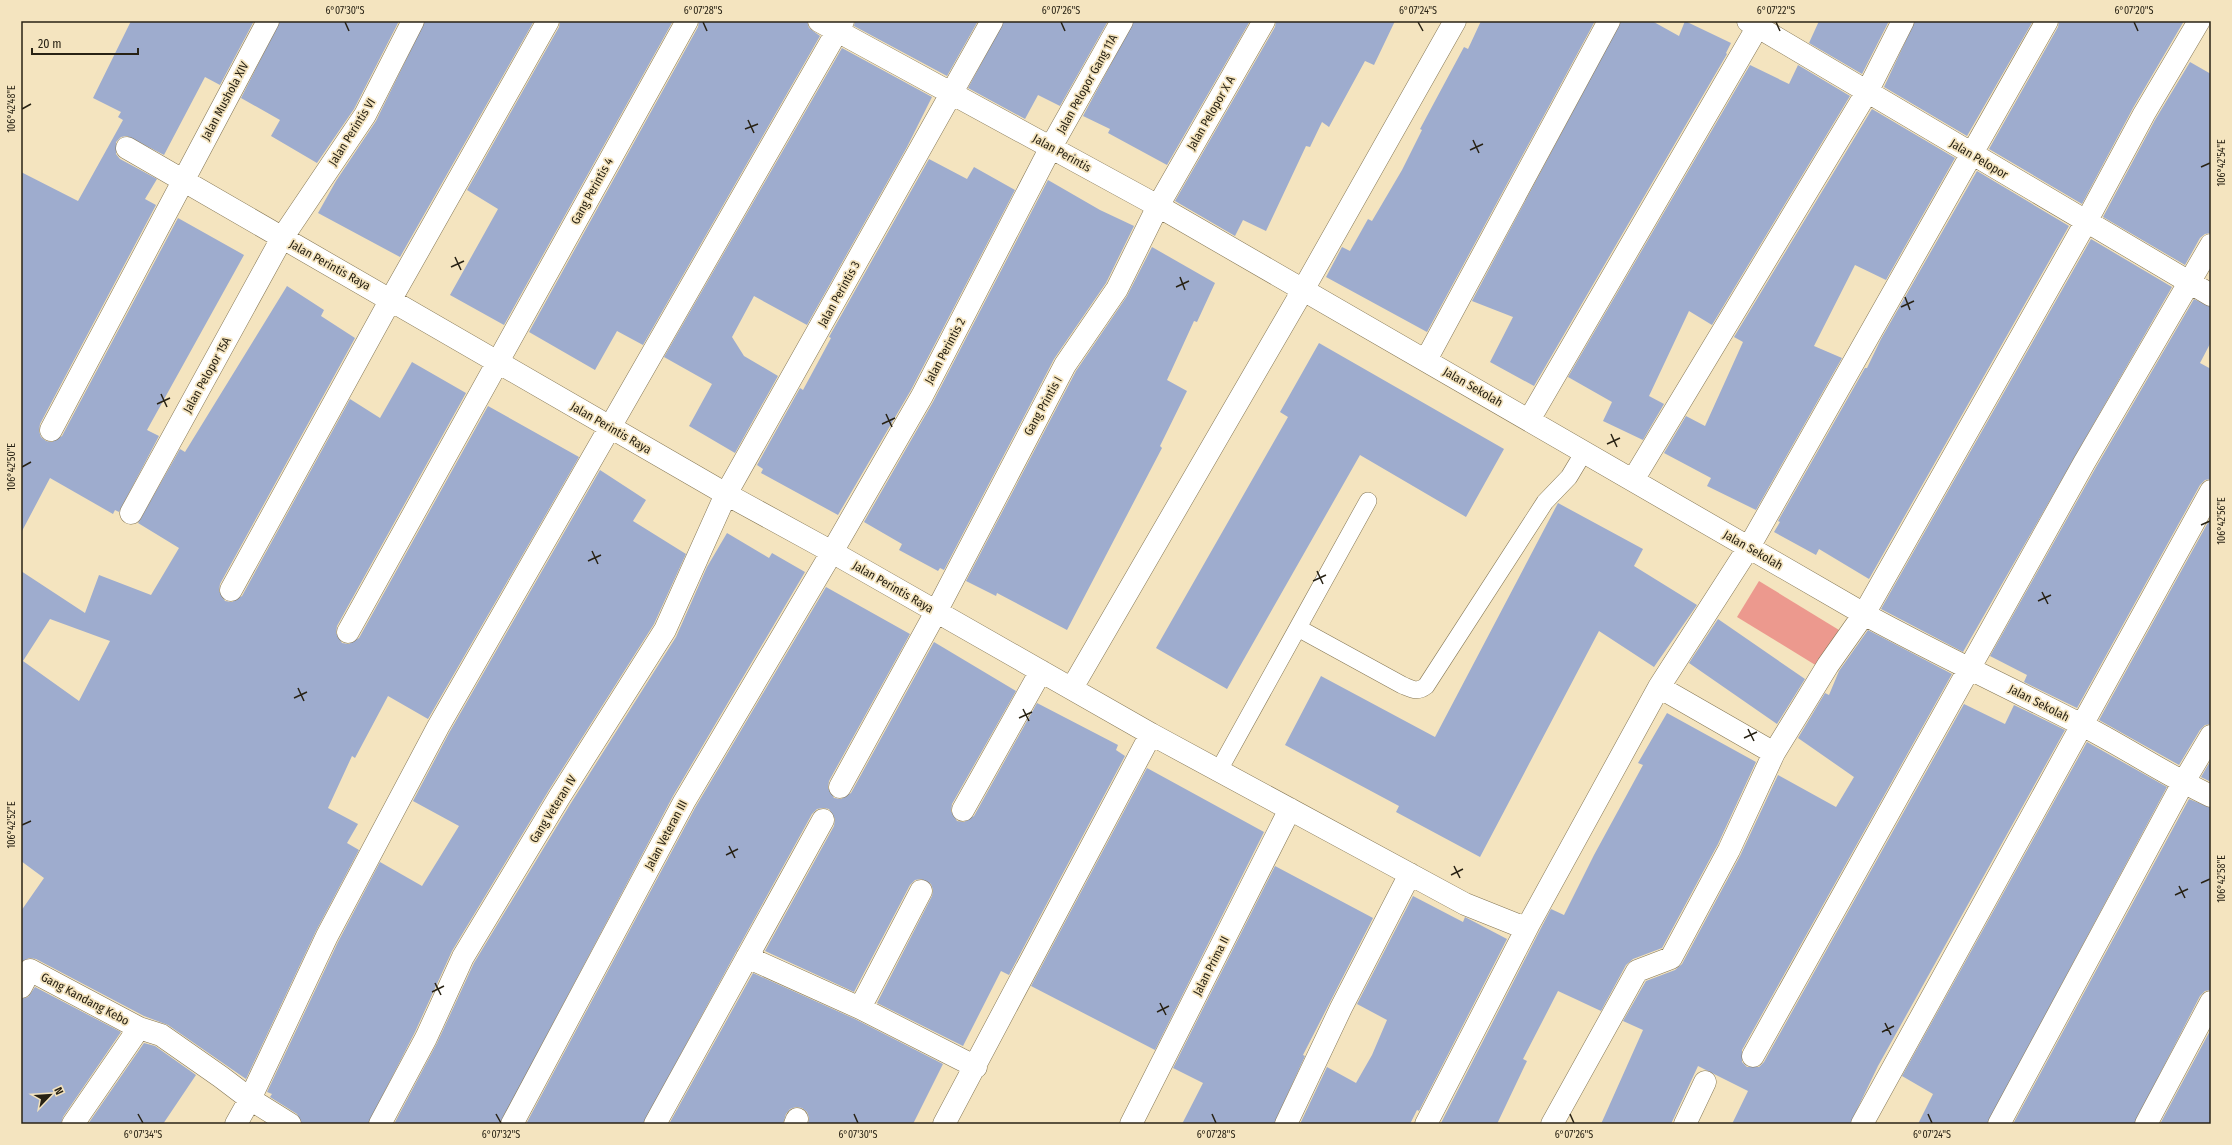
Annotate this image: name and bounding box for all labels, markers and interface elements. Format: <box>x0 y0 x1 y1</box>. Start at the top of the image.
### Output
text: 6°07'30"S <box>325 5 365 17</box>
text: 6°07'28"S <box>684 5 722 17</box>
text: 6°07'26"S <box>1042 5 1080 17</box>
text: 6°07'24"S <box>1399 5 1437 17</box>
text: 6°07'22"S <box>1757 5 1795 17</box>
text: 6°07'20"S <box>2115 5 2154 17</box>
scale bar <box>32 30 138 56</box>
street label: Jalan Pelopor Gang 11A <box>1054 31 1120 136</box>
text: 20 m <box>38 37 62 51</box>
street label: Jalan Mushola XIV <box>198 59 252 143</box>
street label: Jalan Pelopor X A <box>1184 73 1238 152</box>
text: 106°42'48"E <box>6 85 18 133</box>
street label: Jalan Perintis VI <box>326 96 378 168</box>
street label: Jalan Perintis <box>1030 131 1094 175</box>
street label: Jalan Pelopor <box>1947 136 2011 182</box>
text: 106°42'54"E <box>2216 139 2228 187</box>
street label: Gang Perintis 4 <box>568 155 616 227</box>
street label: Jalan Perintis Raya <box>287 237 373 293</box>
street label: Jalan Perintis 3 <box>815 259 863 329</box>
street label: Jalan Perintis 2 <box>922 316 968 386</box>
street label: Jalan Pelopor 15A <box>180 334 234 415</box>
street label: Jalan Sekolah <box>1441 364 1505 410</box>
street label: Gang Printis I <box>1021 374 1065 438</box>
street label: Jalan Perintis Raya <box>568 399 654 457</box>
text: 106°42'50"E <box>6 443 18 491</box>
text: 106°42'56"E <box>2216 497 2228 545</box>
street label: Jalan Sekolah <box>1721 527 1785 573</box>
street label: Jalan Perintis Raya <box>850 558 936 616</box>
street label: Jalan Sekolah <box>2006 682 2072 724</box>
street label: Gang Veteran IV <box>527 772 580 845</box>
street label: Jalan Veteran III <box>642 798 690 872</box>
text: 106°42'52"E <box>6 801 18 849</box>
text: 106°42'58"E <box>2216 855 2228 903</box>
street label: Jalan Prima II <box>1190 934 1232 998</box>
street label: Gang Kandang Kebo <box>38 970 132 1028</box>
north arrow <box>30 1075 70 1115</box>
text: N <box>51 1085 66 1097</box>
text: 6°07'34"S <box>124 1129 162 1141</box>
text: 6°07'32"S <box>482 1129 520 1141</box>
text: 6°07'30"S <box>838 1129 878 1141</box>
text: 6°07'28"S <box>1197 1129 1235 1141</box>
text: 6°07'26"S <box>1555 1129 1593 1141</box>
text: 6°07'24"S <box>1913 1129 1951 1141</box>

